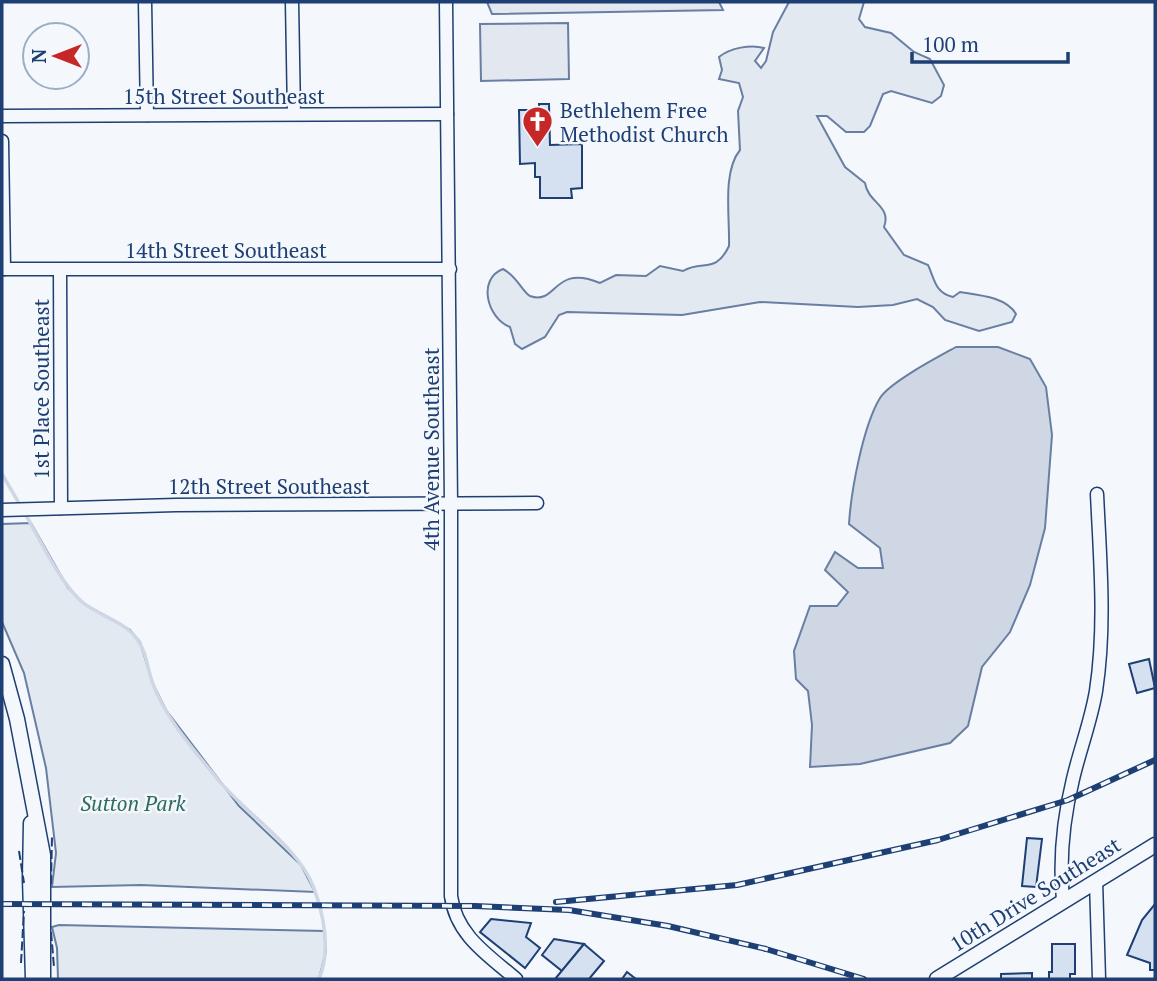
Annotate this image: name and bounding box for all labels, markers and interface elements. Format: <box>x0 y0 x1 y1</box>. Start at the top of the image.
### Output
north arrow <box>21 21 91 91</box>
scale bar <box>912 21 1068 65</box>
text: 100 m <box>922 30 979 58</box>
text: N <box>26 48 51 63</box>
street label: 15th Street Southeast <box>123 82 325 110</box>
place label: Bethlehem Free Methodist Church <box>560 96 729 148</box>
church icon: Bethlehem Free Methodist Church <box>520 105 554 149</box>
street label: 14th Street Southeast <box>125 236 327 264</box>
street label: 1st Place Southeast <box>27 298 55 479</box>
street label: 4th Avenue Southeast <box>417 347 445 550</box>
street label: 12th Street Southeast <box>168 472 370 500</box>
park label: Sutton Park <box>80 789 187 817</box>
street label: 10th Drive Southeast <box>945 830 1126 958</box>

